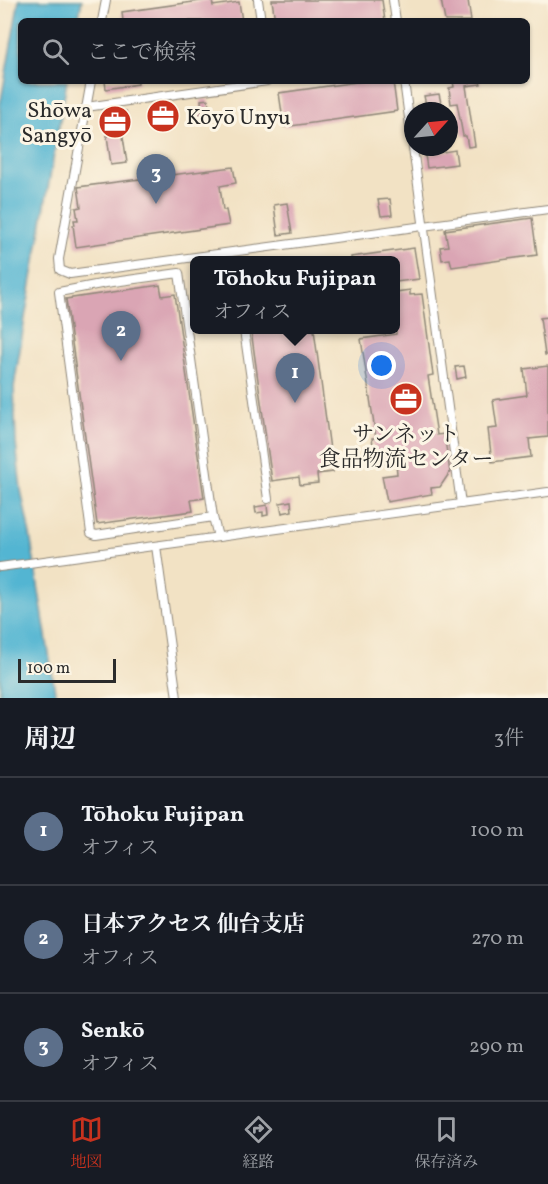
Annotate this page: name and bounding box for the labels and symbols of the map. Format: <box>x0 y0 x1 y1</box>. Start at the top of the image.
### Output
place label: Shōwa Sangyō <box>21 96 92 152</box>
office icon: Kōyō Unyu <box>145 98 181 134</box>
north arrow <box>404 102 458 156</box>
place label: Kōyō Unyu <box>186 103 291 134</box>
office icon: Shōwa Sangyō <box>97 104 133 140</box>
pin: 3 <box>136 154 176 204</box>
pin: 2 <box>102 312 140 361</box>
your location <box>367 351 396 380</box>
pin: 1 <box>276 354 314 403</box>
office icon: サンネット 食品物流センター <box>388 381 424 417</box>
place label: サンネット 食品物流センター <box>318 420 494 476</box>
scale bar <box>18 656 116 684</box>

